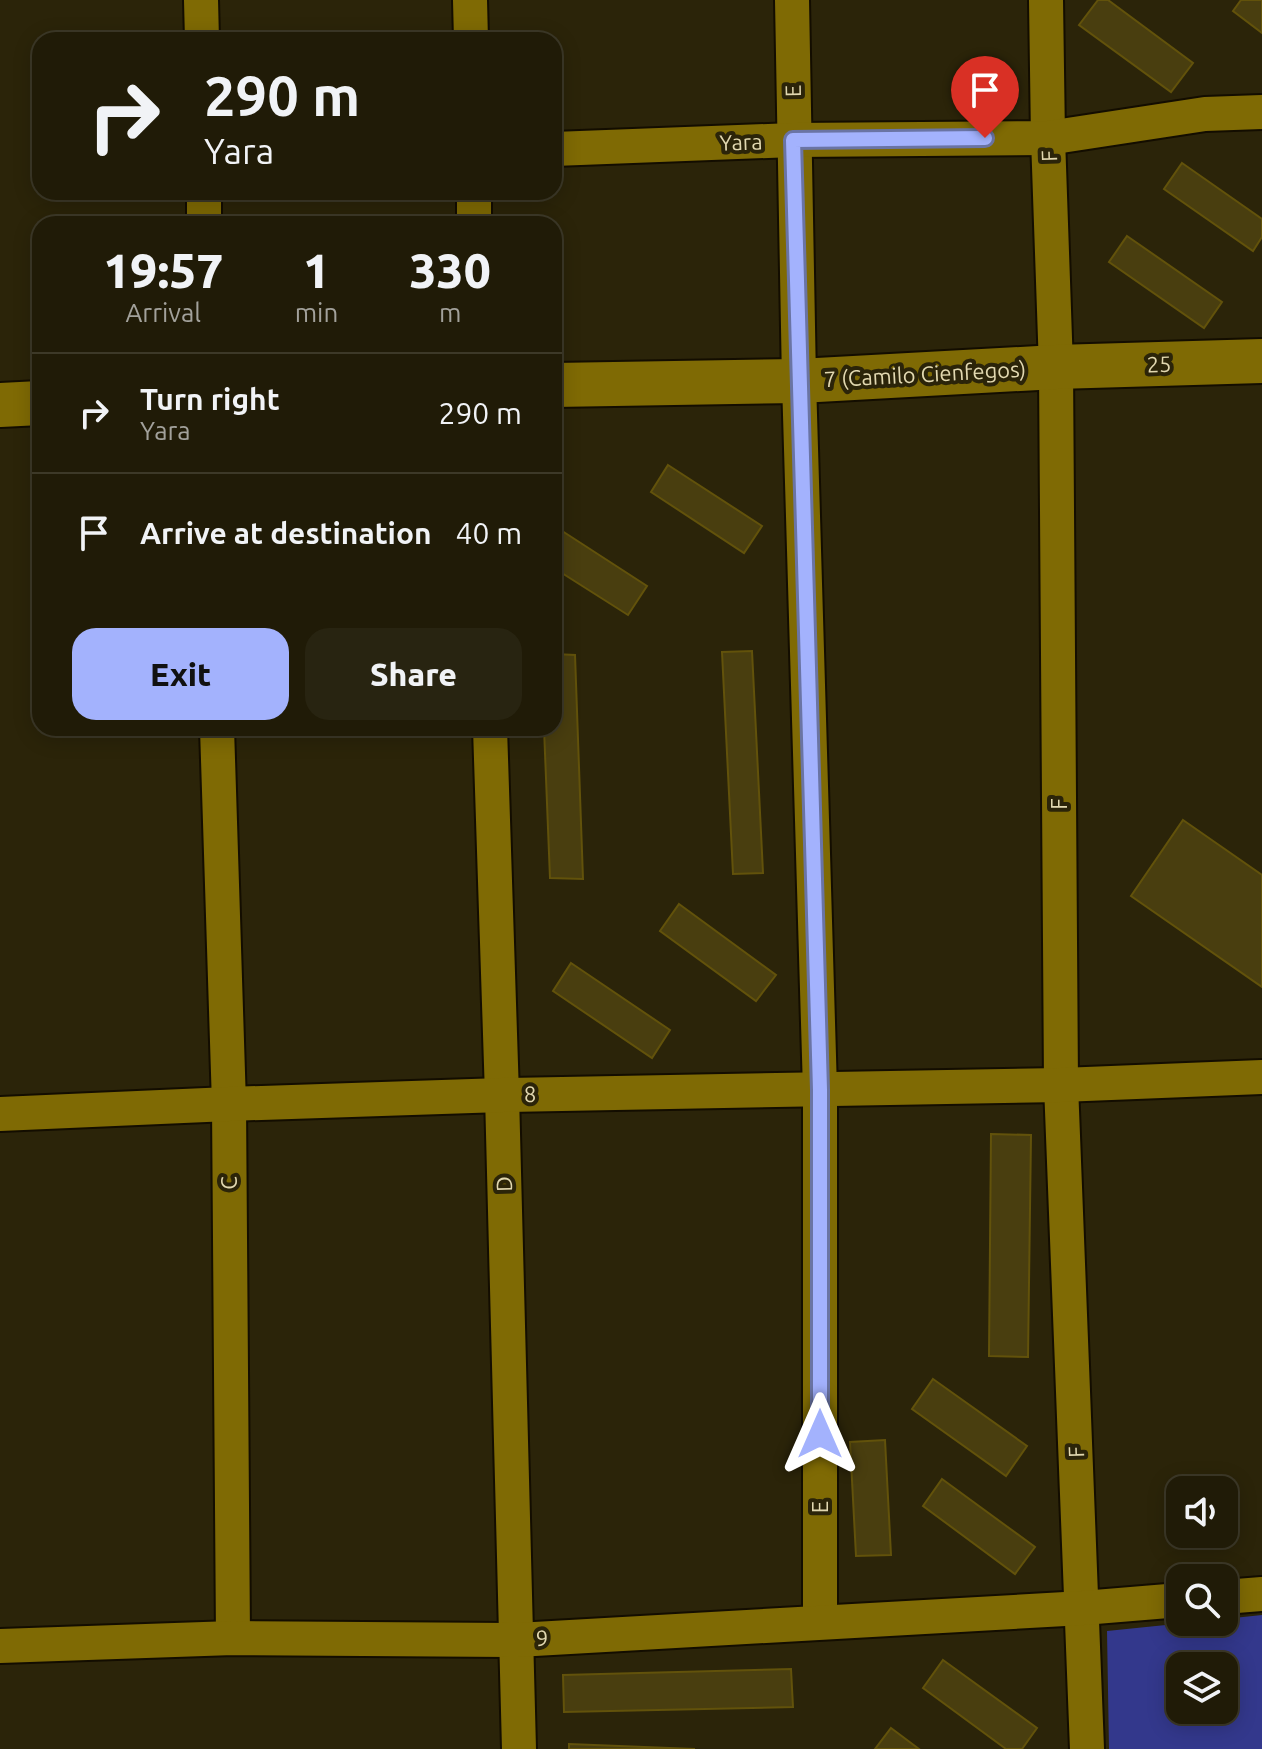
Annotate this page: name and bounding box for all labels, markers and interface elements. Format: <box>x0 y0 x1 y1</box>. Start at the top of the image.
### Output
pin <box>951 56 1019 138</box>
icon: right <box>72 64 176 168</box>
text: 290 m <box>204 64 360 127</box>
icon: arrive <box>963 68 1007 112</box>
street label: E <box>780 85 805 97</box>
street label: Yara <box>719 128 763 155</box>
text: Yara <box>204 130 274 171</box>
street label: F <box>1036 150 1061 162</box>
text: 19:57 <box>103 243 223 297</box>
text: 1 <box>303 243 330 297</box>
text: 330 <box>410 243 491 297</box>
text: Arrival <box>125 298 201 327</box>
text: min <box>295 298 338 327</box>
text: m <box>439 298 461 327</box>
street label: 25 <box>1146 351 1172 376</box>
street label: 7 (Camilo Cienfegos) <box>823 356 1027 392</box>
text: Turn right <box>140 382 280 416</box>
icon: right <box>72 391 116 435</box>
text: 290 m <box>438 396 522 430</box>
text: Yara <box>140 416 191 445</box>
icon: arrive <box>72 511 116 555</box>
text: Arrive at destination <box>140 516 432 550</box>
text: 40 m <box>456 516 522 550</box>
button: Exit <box>72 628 289 720</box>
button: Share <box>305 628 522 720</box>
street label: F <box>1046 798 1071 810</box>
street label: 8 <box>524 1081 536 1106</box>
street label: C <box>216 1176 241 1190</box>
street label: D <box>491 1176 516 1192</box>
position arrow <box>778 1392 862 1476</box>
street label: F <box>1063 1446 1088 1458</box>
map controls <box>1166 1476 1238 1724</box>
button: sound <box>1166 1476 1238 1548</box>
street label: E <box>807 1501 832 1513</box>
button: search <box>1166 1564 1238 1636</box>
street label: 9 <box>535 1625 549 1650</box>
button: layers <box>1166 1652 1238 1724</box>

